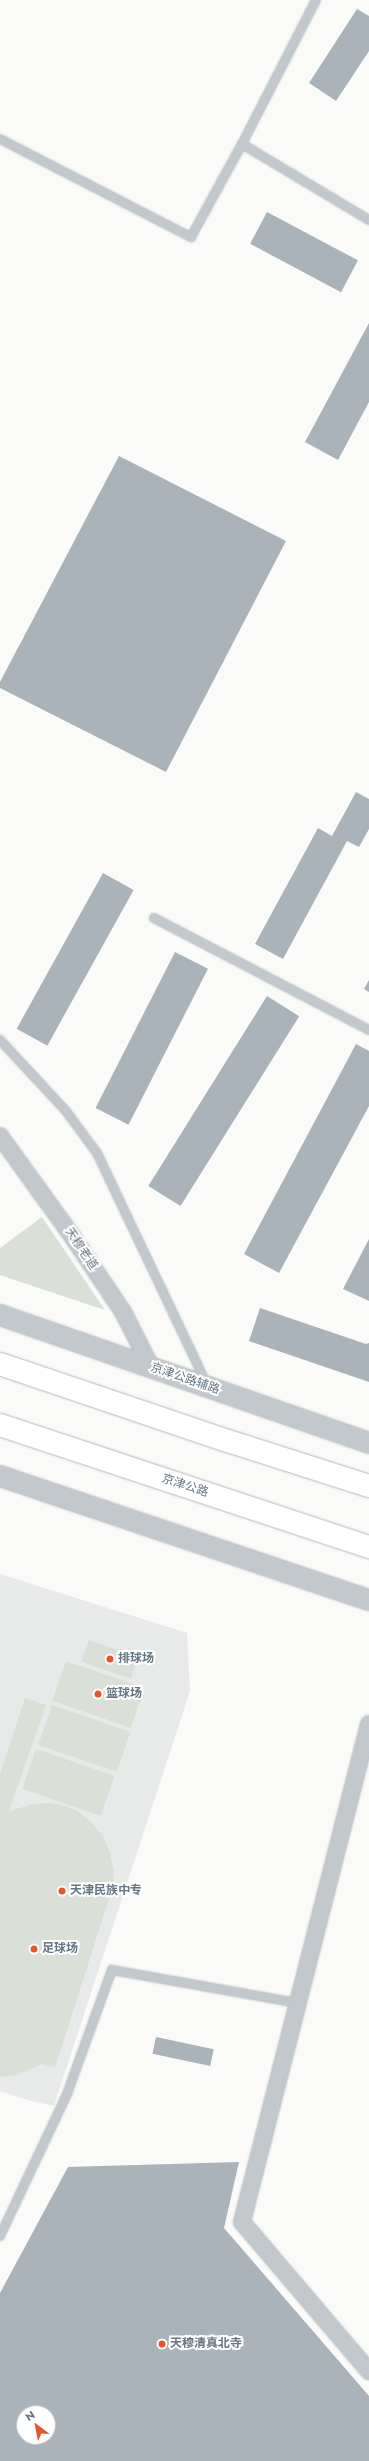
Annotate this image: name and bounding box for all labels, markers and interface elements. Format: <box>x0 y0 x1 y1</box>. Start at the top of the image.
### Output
street label: 天穆老道 <box>62 1225 100 1273</box>
street label: 京津公路辅路 <box>149 1360 221 1398</box>
street label: 京津公路 <box>160 1472 210 1500</box>
place label: 排球场 <box>118 1652 154 1666</box>
marker: 排球场 <box>105 1654 115 1664</box>
place label: 篮球场 <box>106 1687 142 1701</box>
marker: 篮球场 <box>93 1689 103 1699</box>
place label: 天津民族中专 <box>70 1884 142 1898</box>
marker: 天津民族中专 <box>57 1886 67 1896</box>
place label: 足球场 <box>42 1942 78 1956</box>
marker: 足球场 <box>29 1944 39 1954</box>
place label: 天穆清真北寺 <box>170 2337 242 2351</box>
marker: 天穆清真北寺 <box>157 2339 167 2349</box>
north arrow <box>16 2405 56 2445</box>
text: N <box>22 2407 38 2425</box>

